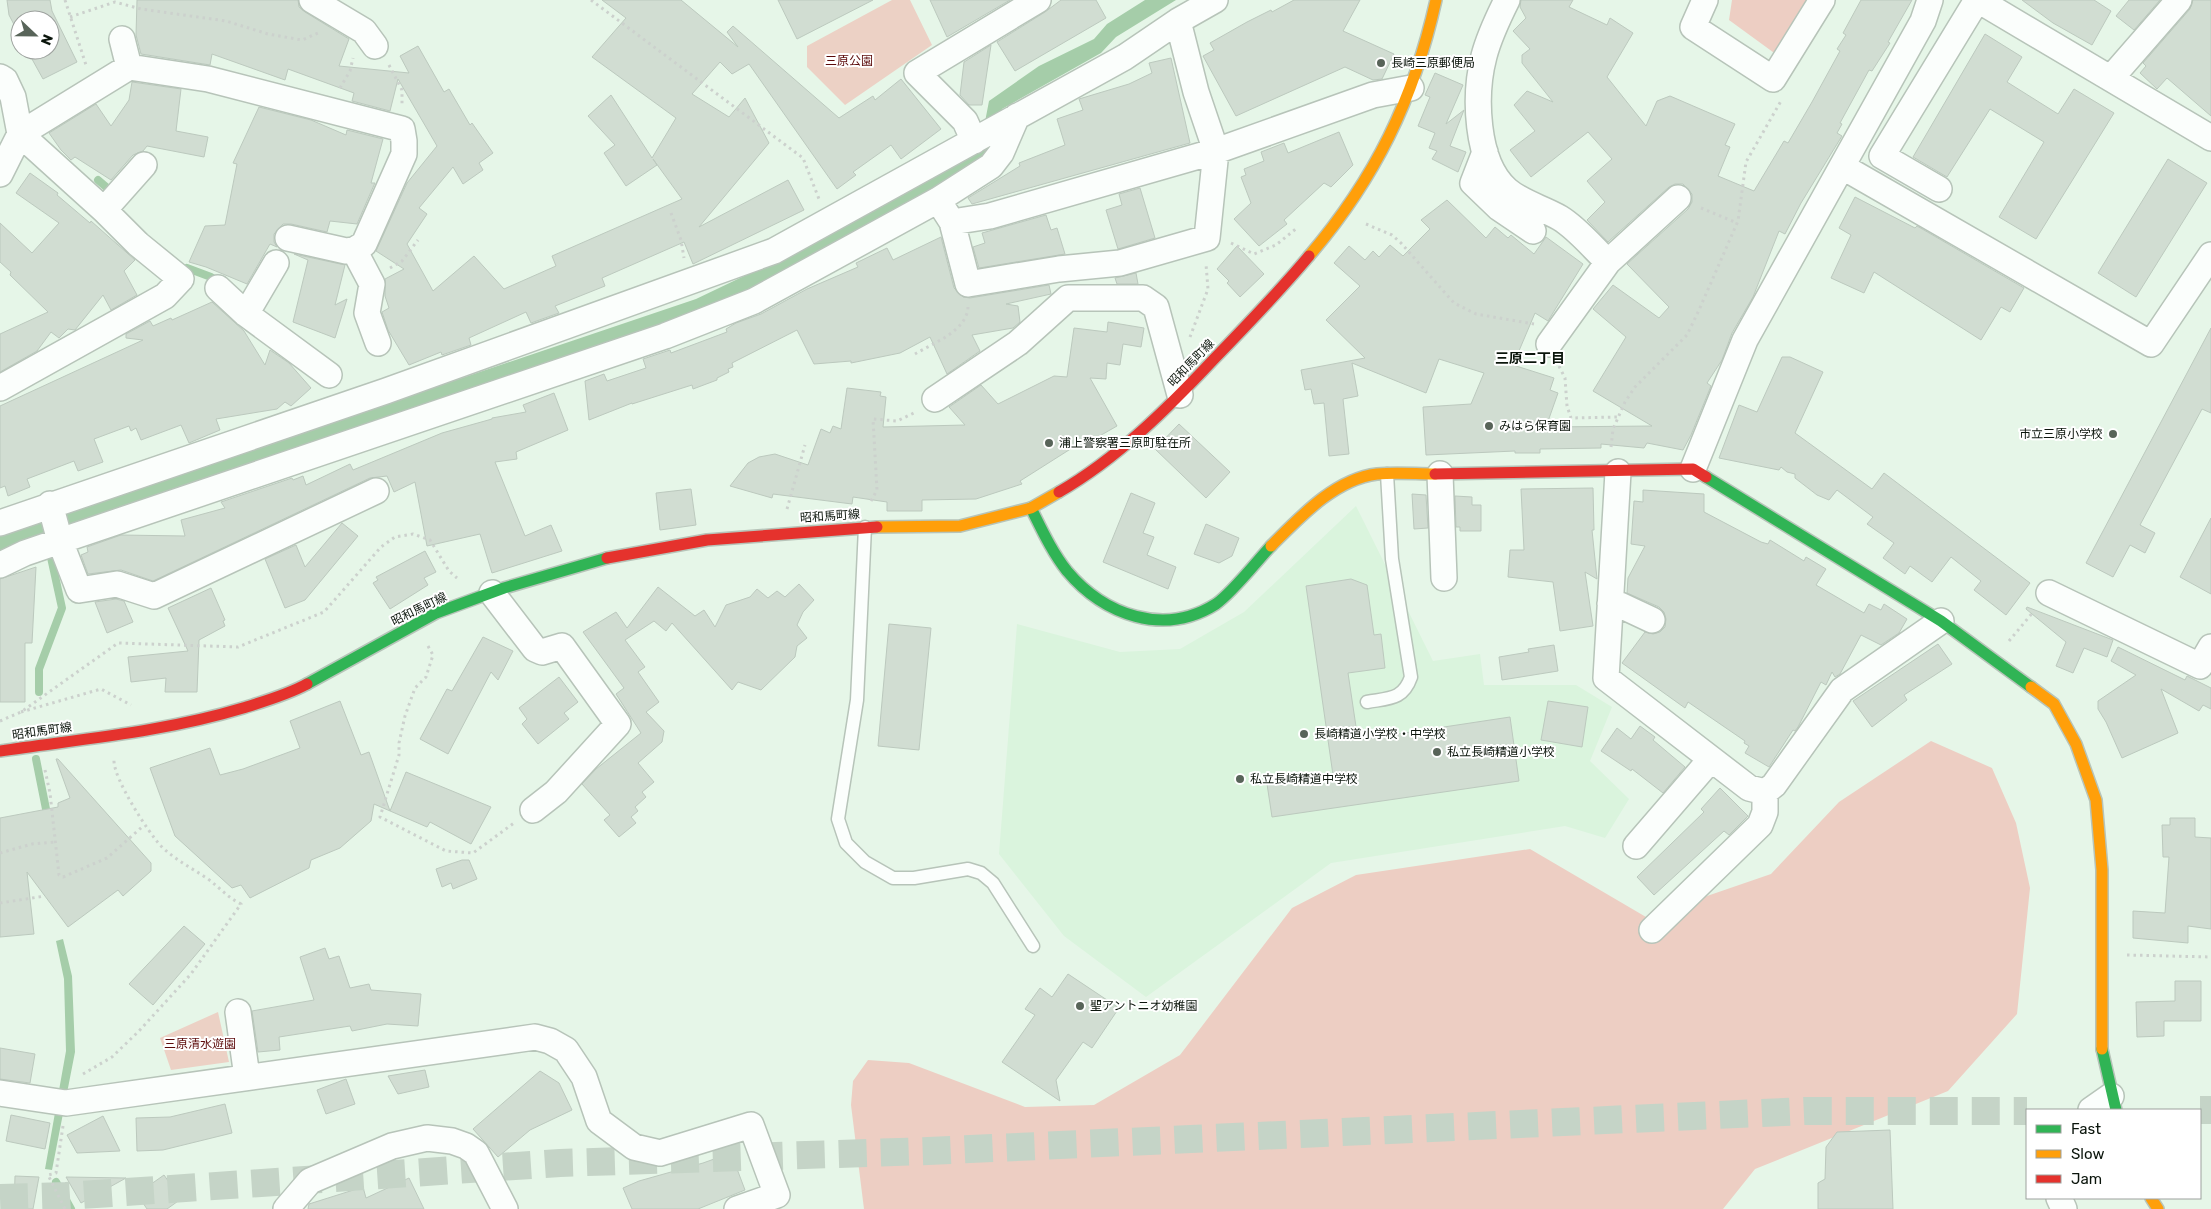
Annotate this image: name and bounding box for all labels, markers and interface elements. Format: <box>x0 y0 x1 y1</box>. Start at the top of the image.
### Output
north arrow <box>10 10 60 60</box>
text: N <box>37 32 56 48</box>
park label: 三原公園 <box>825 54 873 68</box>
place label: 長崎三原郵便局 <box>1391 56 1475 70</box>
marker: 長崎三原郵便局 <box>1375 57 1387 69</box>
street label: 昭和馬町線 <box>1165 337 1217 389</box>
district label: 三原二丁目 <box>1495 350 1565 367</box>
place label: みはら保育園 <box>1499 419 1571 433</box>
marker: みはら保育園 <box>1483 420 1495 432</box>
place label: 市立三原小学校 <box>2019 427 2103 441</box>
marker: 市立三原小学校 <box>2107 428 2119 440</box>
place label: 浦上警察署三原町駐在所 <box>1059 436 1191 450</box>
marker: 浦上警察署三原町駐在所 <box>1043 437 1055 449</box>
street label: 昭和馬町線 <box>800 507 860 525</box>
street label: 昭和馬町線 <box>389 590 449 628</box>
street label: 昭和馬町線 <box>11 720 73 742</box>
place label: 長崎精道小学校・中学校 <box>1314 727 1446 741</box>
marker: 長崎精道小学校・中学校 <box>1298 728 1310 740</box>
place label: 私立長崎精道小学校 <box>1447 745 1555 759</box>
marker: 私立長崎精道小学校 <box>1431 746 1443 758</box>
place label: 私立長崎精道中学校 <box>1250 772 1358 786</box>
marker: 私立長崎精道中学校 <box>1234 773 1246 785</box>
place label: 聖アントニオ幼稚園 <box>1090 999 1198 1013</box>
marker: 聖アントニオ幼稚園 <box>1074 1000 1086 1012</box>
park label: 三原清水遊園 <box>164 1037 236 1051</box>
legend <box>2026 1109 2201 1199</box>
text: Fast <box>2071 1120 2101 1138</box>
text: Slow <box>2071 1145 2104 1163</box>
text: Jam <box>2071 1170 2102 1188</box>

